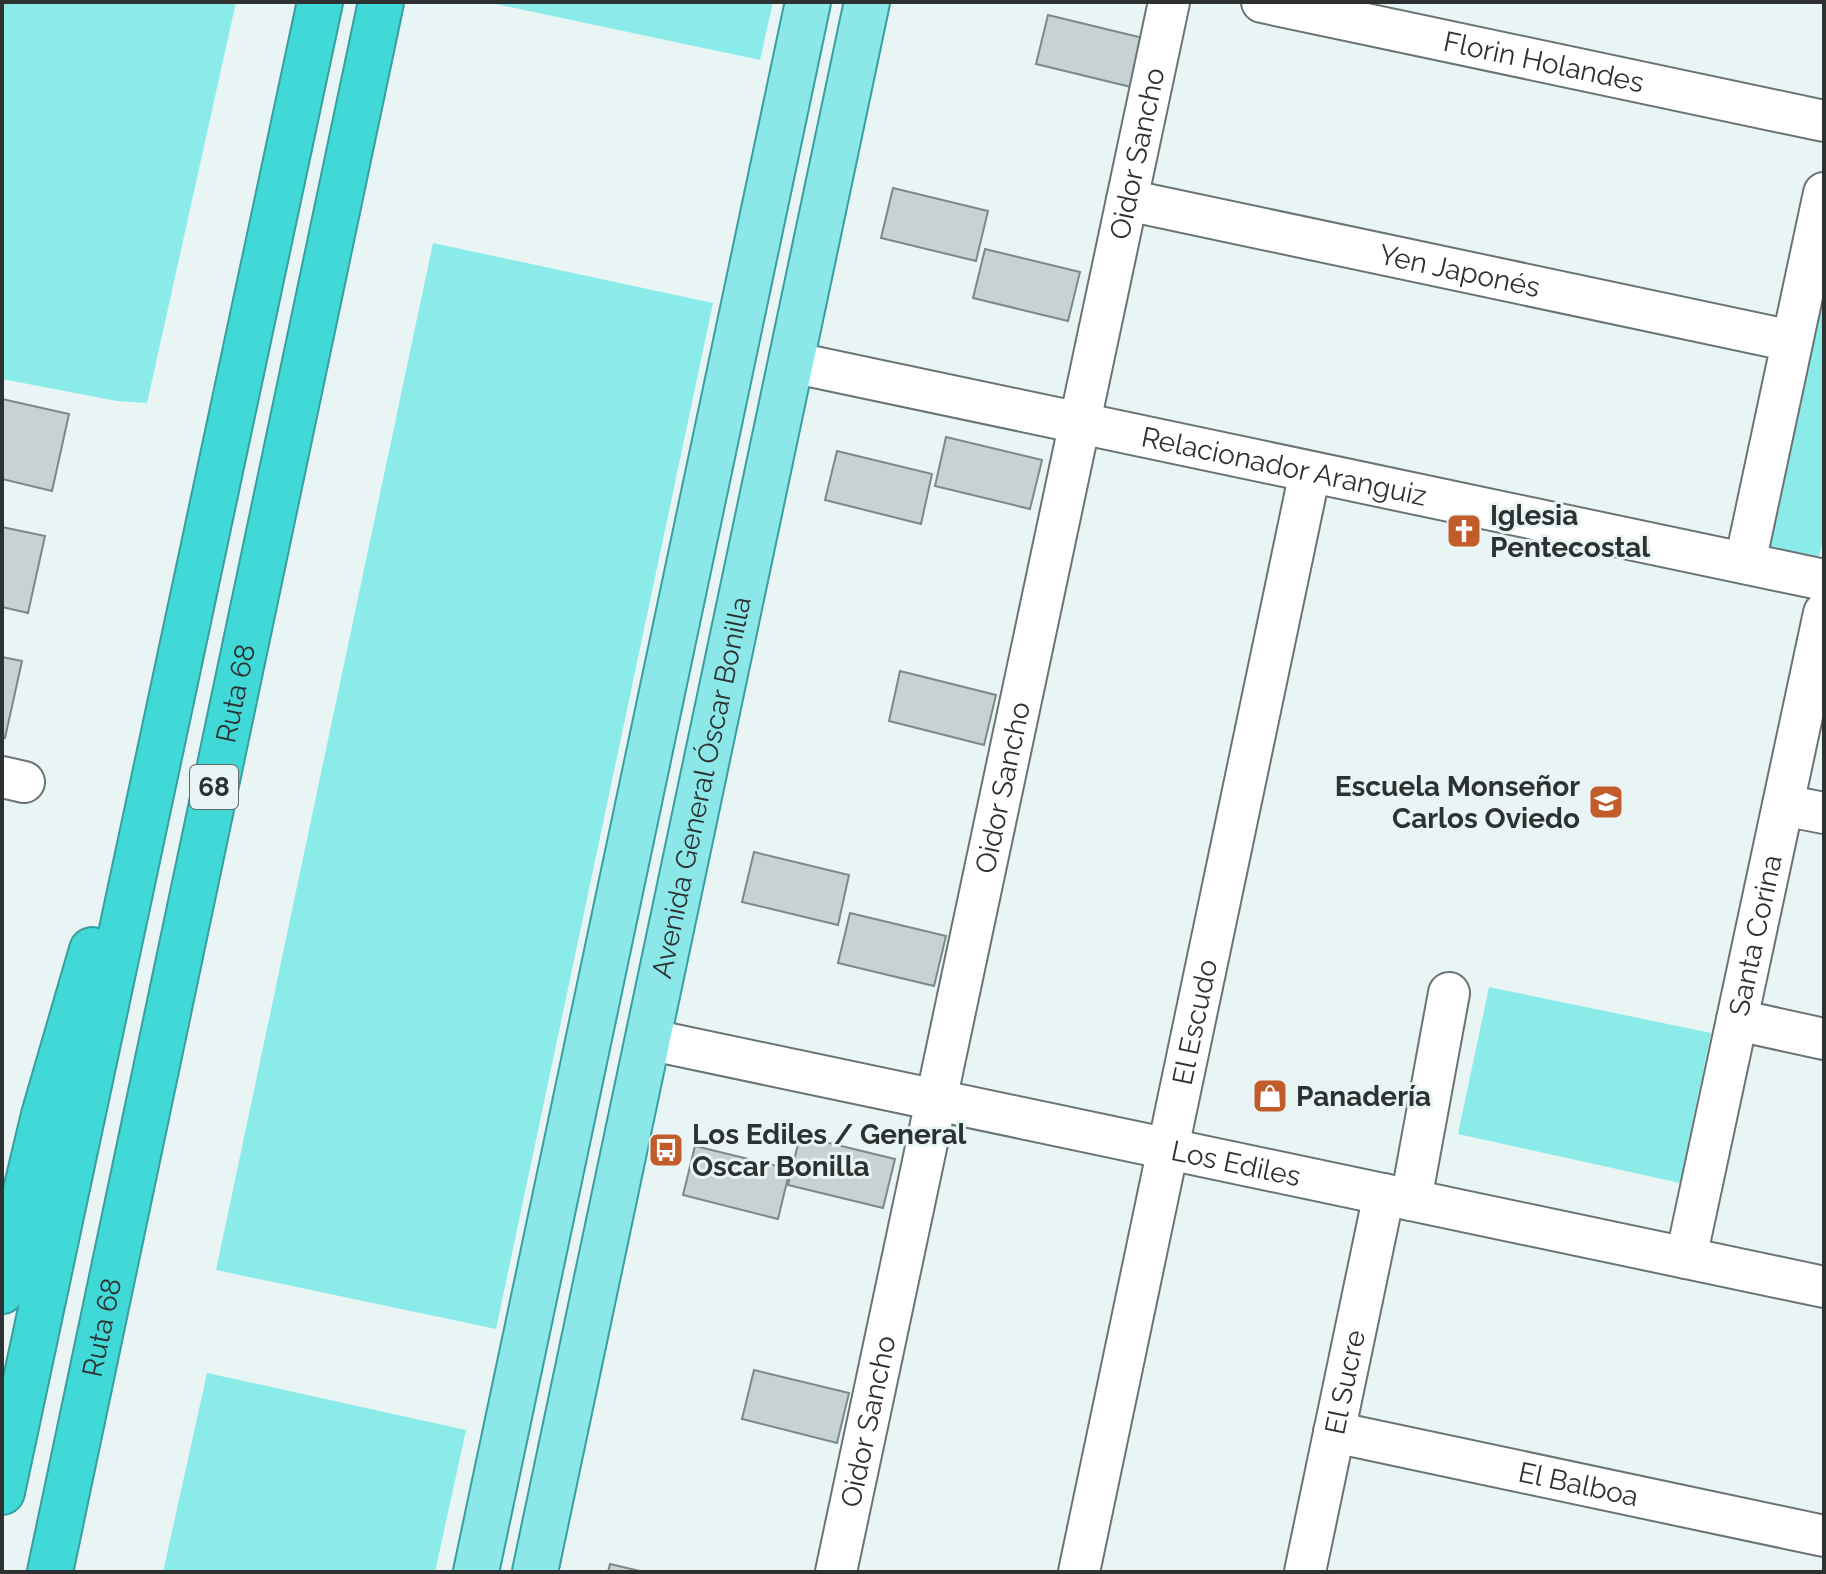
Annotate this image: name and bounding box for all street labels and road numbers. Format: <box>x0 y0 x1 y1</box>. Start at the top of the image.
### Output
street label: Florin Holandes <box>1440 25 1647 99</box>
street label: Oidor Sancho <box>1103 65 1172 242</box>
street label: Yen Japonés <box>1376 238 1543 304</box>
street label: Relacionador Aranguiz <box>1138 420 1430 513</box>
street label: Avenida General Óscar Bonilla <box>645 594 758 981</box>
street label: Ruta 68 <box>209 641 262 746</box>
street label: Oidor Sancho <box>969 699 1037 876</box>
road number: 68 <box>190 765 238 809</box>
street label: Santa Corina <box>1722 852 1789 1019</box>
street label: El Escudo <box>1166 956 1224 1088</box>
street label: Los Ediles <box>1168 1134 1304 1193</box>
street label: Ruta 68 <box>76 1275 129 1380</box>
street label: El Sucre <box>1318 1327 1372 1437</box>
street label: Oidor Sancho <box>834 1333 903 1510</box>
street label: El Balboa <box>1515 1456 1641 1513</box>

